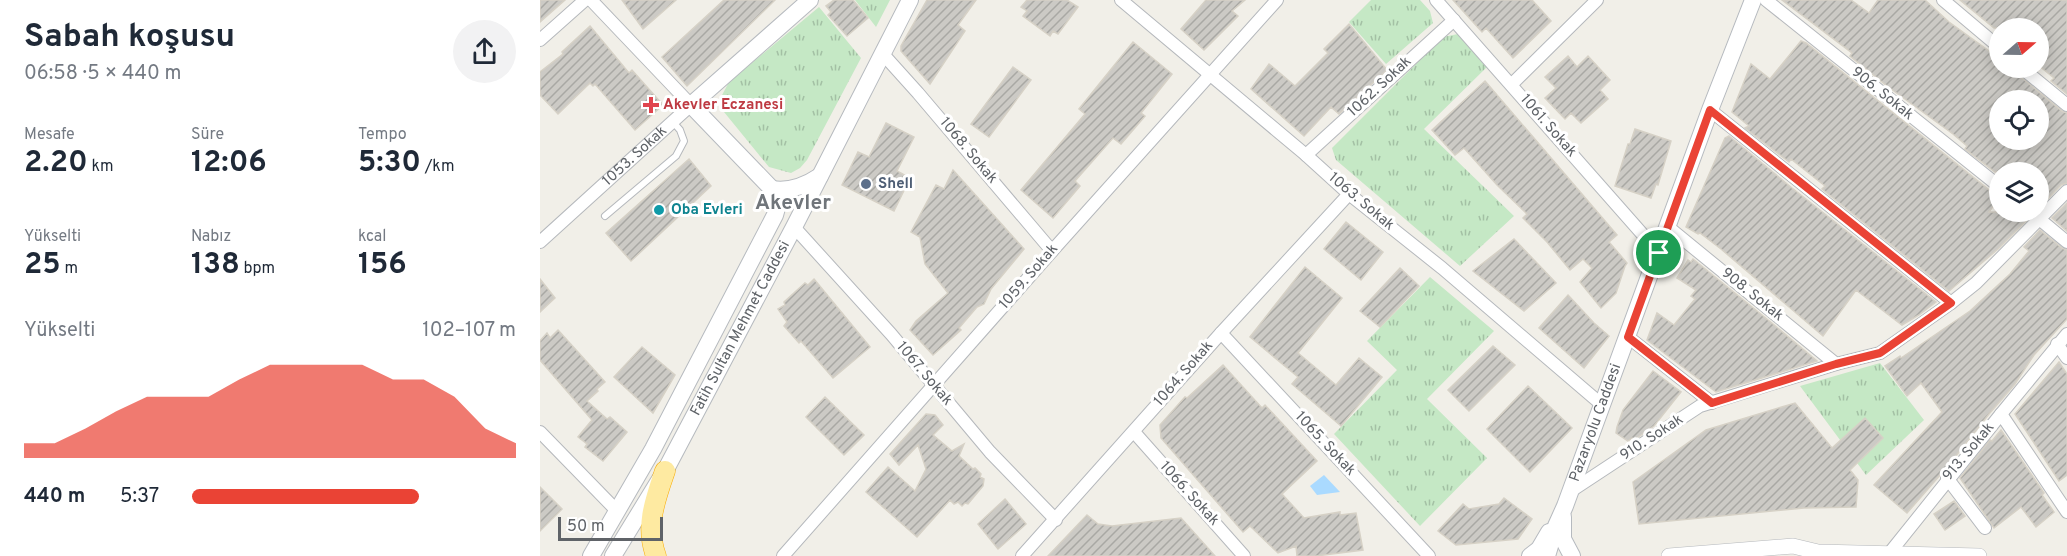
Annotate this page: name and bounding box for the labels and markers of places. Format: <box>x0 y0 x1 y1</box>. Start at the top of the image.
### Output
place label: Akevler Eczanesi <box>663 96 783 115</box>
marker: Akevler Eczanesi <box>644 98 658 112</box>
place label: Shell <box>878 175 913 194</box>
marker: Shell <box>859 177 873 191</box>
place label: Oba Evleri <box>671 201 743 220</box>
marker: Oba Evleri <box>652 203 666 217</box>
pin <box>1633 227 1684 278</box>

